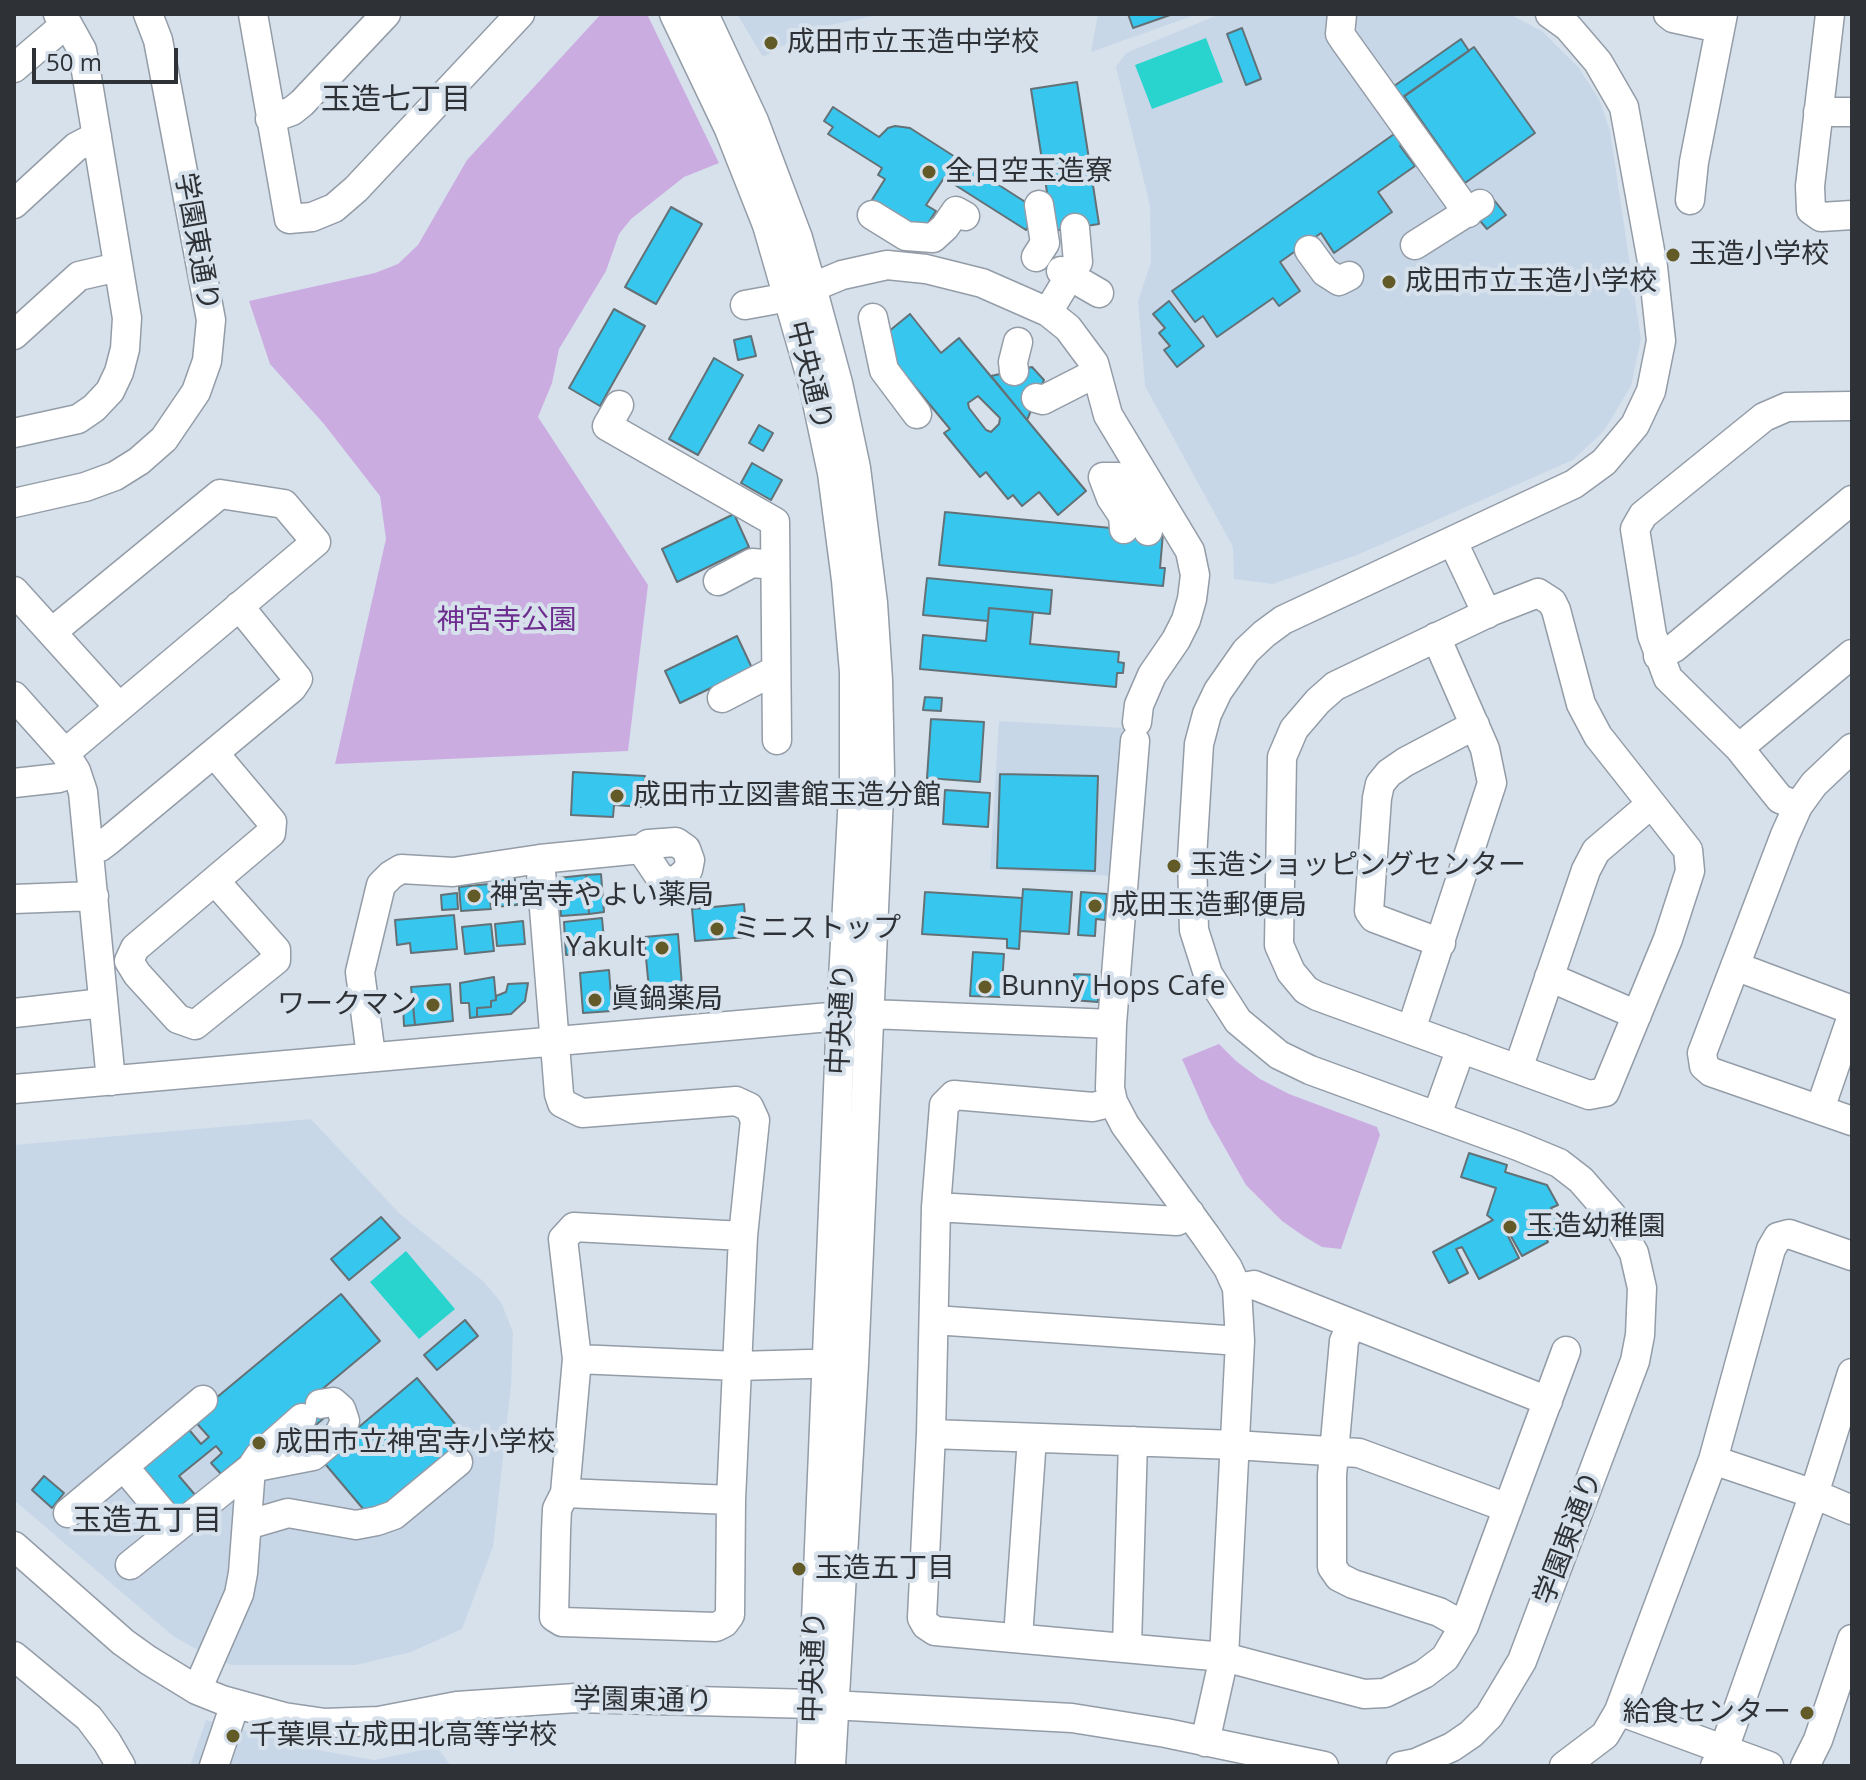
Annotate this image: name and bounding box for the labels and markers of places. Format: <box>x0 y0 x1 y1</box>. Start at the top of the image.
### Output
place label: 成田市立玉造中学校 <box>787 26 1039 60</box>
marker: 成田市立玉造中学校 <box>762 34 780 52</box>
place label: 全日空玉造寮 <box>945 155 1113 189</box>
marker: 全日空玉造寮 <box>920 163 938 181</box>
place label: 玉造小学校 <box>1689 238 1829 272</box>
marker: 玉造小学校 <box>1664 246 1682 264</box>
place label: 成田市立玉造小学校 <box>1405 265 1657 299</box>
marker: 成田市立玉造小学校 <box>1380 273 1398 291</box>
place label: 成田市立図書館玉造分館 <box>633 779 941 813</box>
marker: 成田市立図書館玉造分館 <box>608 787 626 805</box>
place label: 玉造ショッピングセンター <box>1190 849 1526 883</box>
marker: 玉造ショッピングセンター <box>1165 857 1183 875</box>
place label: 神宮寺やよい薬局 <box>490 879 714 913</box>
marker: 神宮寺やよい薬局 <box>465 887 483 905</box>
place label: 成田玉造郵便局 <box>1111 889 1307 923</box>
marker: 成田玉造郵便局 <box>1086 897 1104 915</box>
place label: ミニストップ <box>733 912 901 946</box>
marker: ミニストップ <box>708 920 726 938</box>
place label: Yakult <box>566 931 646 965</box>
marker: Yakult <box>653 939 671 957</box>
place label: Bunny Hops Cafe <box>1001 970 1225 1004</box>
marker: Bunny Hops Cafe <box>976 978 994 996</box>
place label: 眞鍋薬局 <box>611 983 723 1017</box>
place label: ワークマン <box>277 988 417 1022</box>
marker: 眞鍋薬局 <box>586 991 604 1009</box>
marker: ワークマン <box>424 996 442 1014</box>
place label: 玉造幼稚園 <box>1526 1210 1666 1244</box>
marker: 玉造幼稚園 <box>1501 1218 1519 1236</box>
place label: 成田市立神宮寺小学校 <box>275 1426 555 1460</box>
marker: 成田市立神宮寺小学校 <box>250 1434 268 1452</box>
place label: 玉造五丁目 <box>815 1552 955 1586</box>
marker: 玉造五丁目 <box>790 1560 808 1578</box>
place label: 給食センター <box>1623 1696 1791 1730</box>
marker: 給食センター <box>1798 1704 1816 1722</box>
place label: 千葉県立成田北高等学校 <box>249 1719 557 1753</box>
marker: 千葉県立成田北高等学校 <box>224 1727 242 1745</box>

